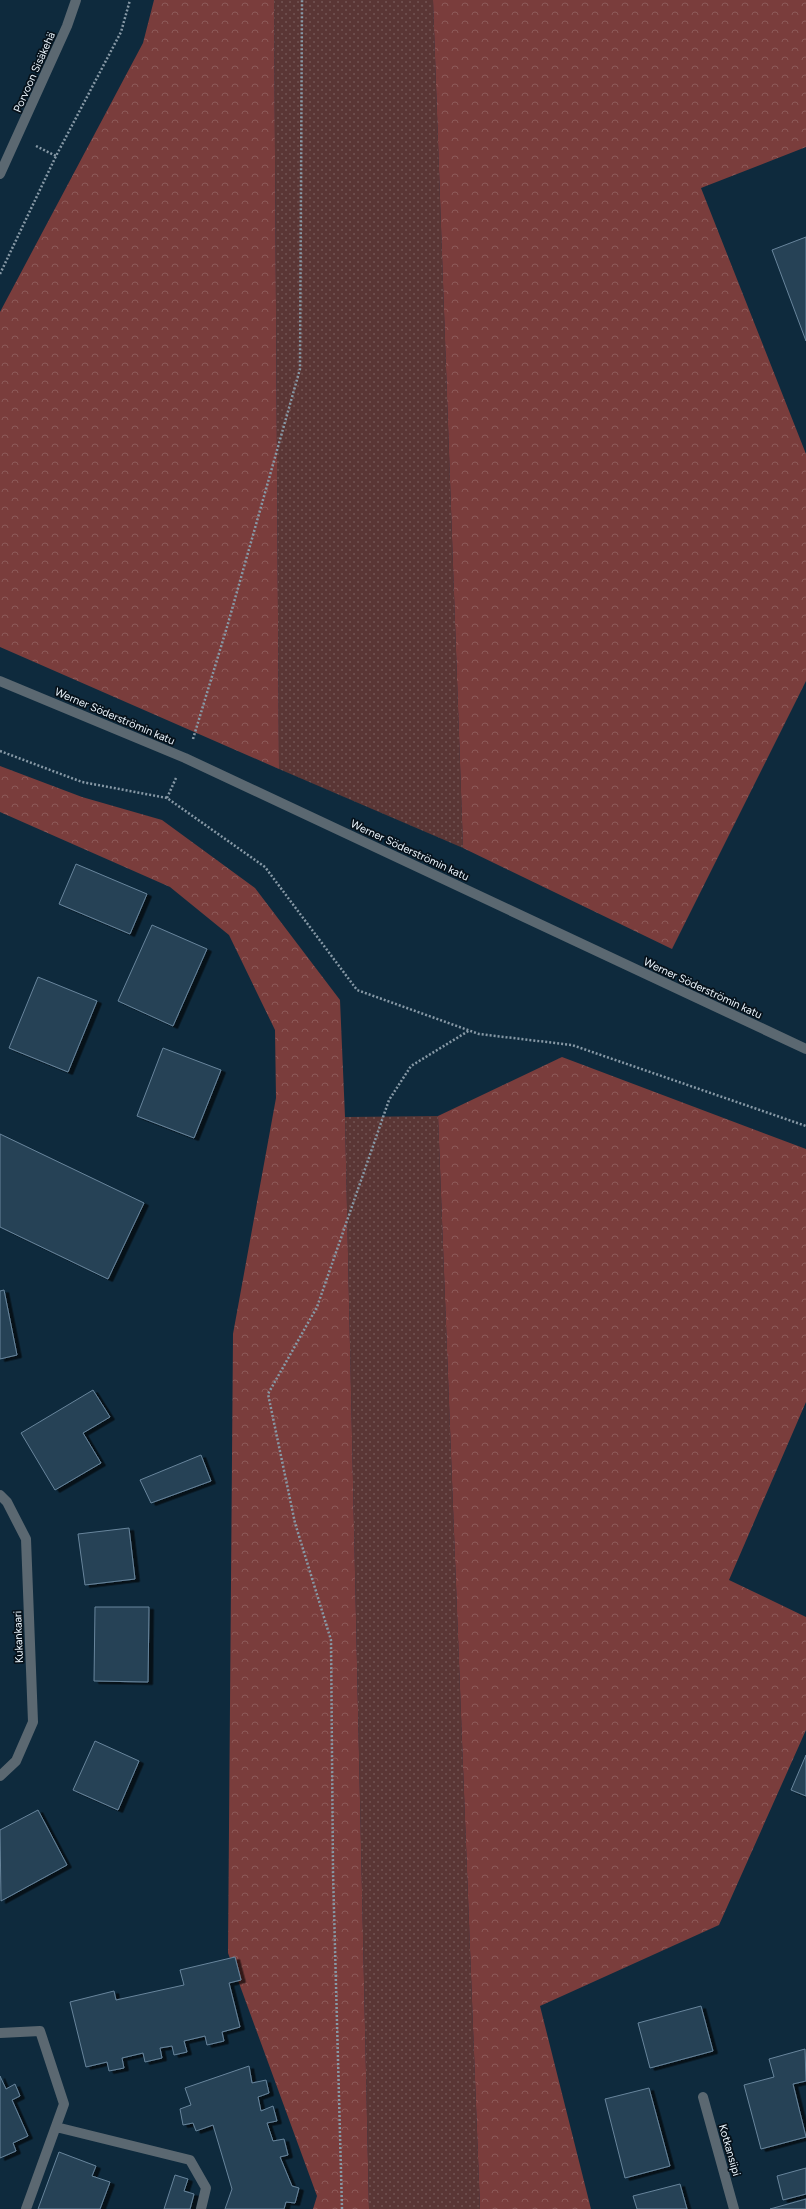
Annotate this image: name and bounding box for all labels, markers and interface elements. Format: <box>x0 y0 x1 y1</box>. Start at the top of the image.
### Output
street label: Porvoon Sisäkehä <box>11 30 58 114</box>
street label: Werner Söderströmin katu <box>53 685 177 748</box>
street label: Werner Söderströmin katu <box>349 817 471 884</box>
street label: Werner Söderströmin katu <box>642 955 764 1022</box>
street label: Kukankaari <box>11 1611 26 1663</box>
street label: Kotkansiipi <box>716 2123 743 2178</box>

